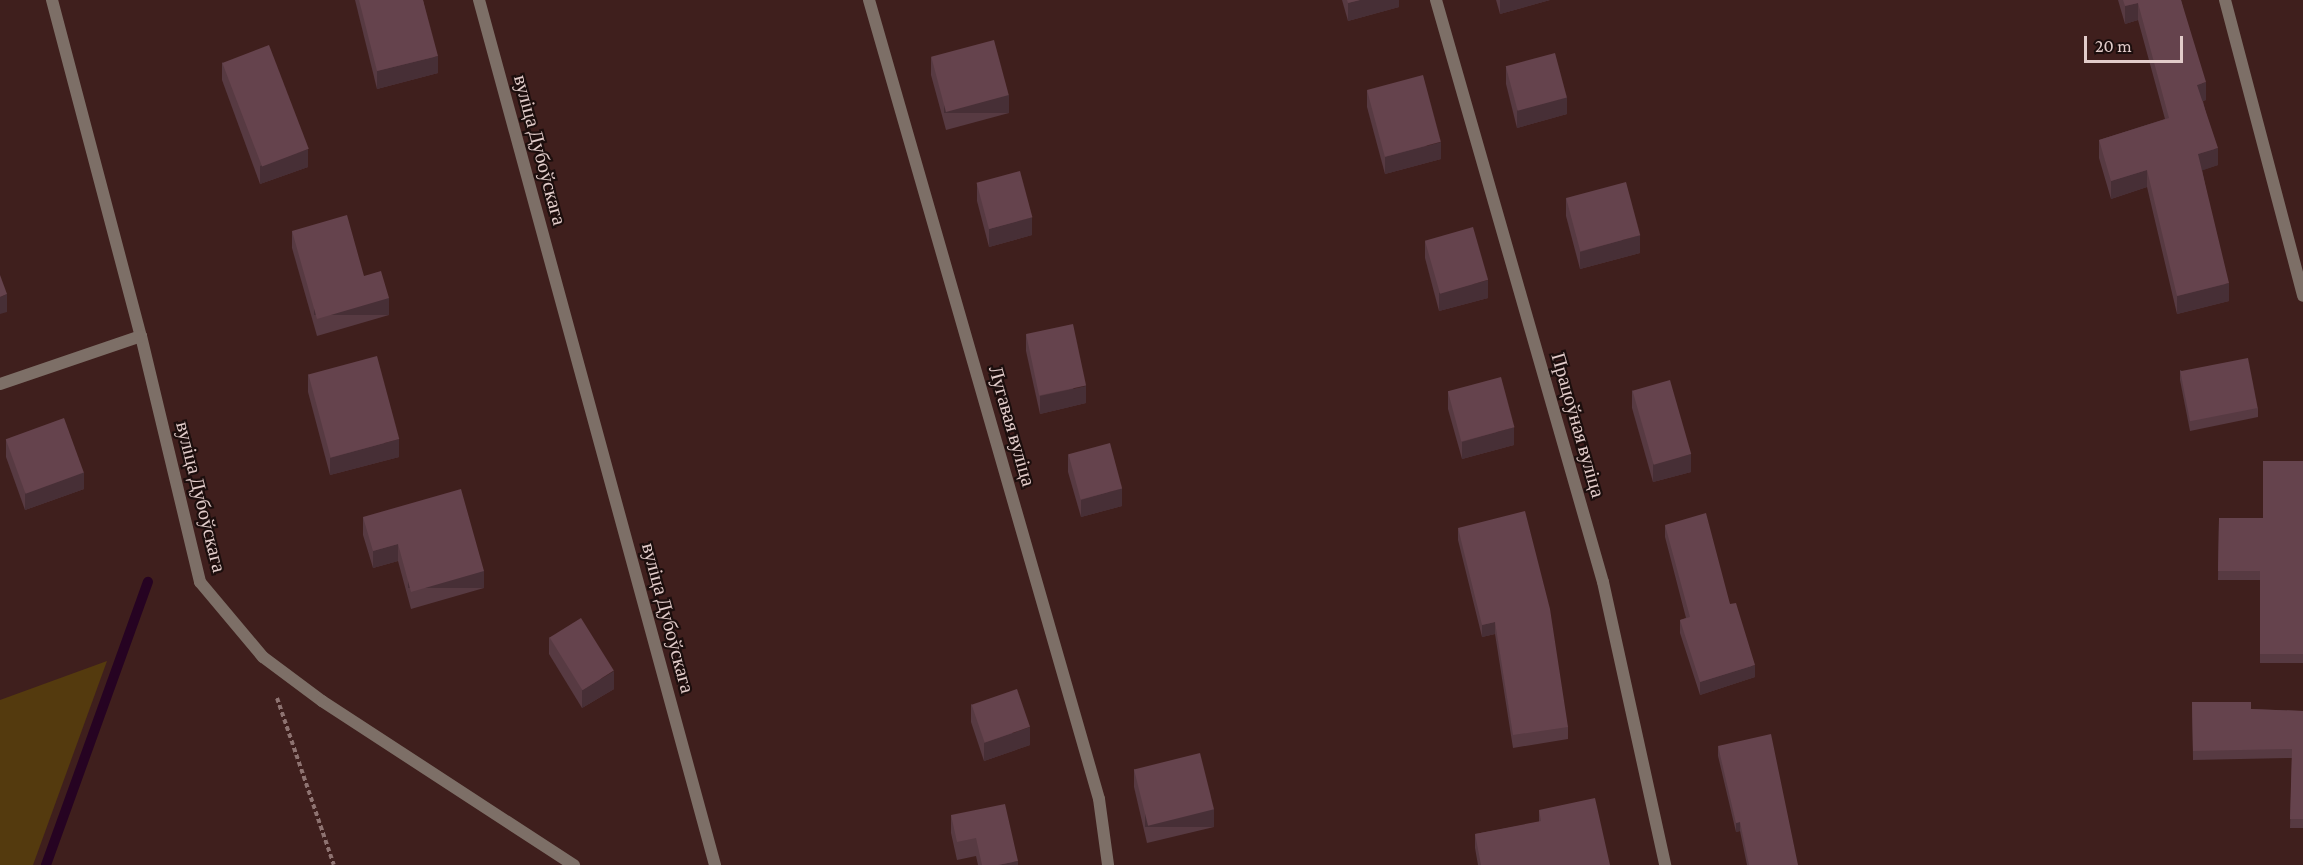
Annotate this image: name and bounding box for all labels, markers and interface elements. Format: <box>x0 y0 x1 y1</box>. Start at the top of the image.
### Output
scale bar <box>2087 24 2186 62</box>
text: 20 m <box>2095 36 2132 56</box>
street label: вуліца Дубоўскага <box>508 72 572 228</box>
street label: Працоўная вуліца <box>1546 350 1610 500</box>
street label: Лугавая вуліца <box>983 363 1041 489</box>
street label: вуліца Дубоўскага <box>171 419 231 575</box>
street label: вуліца Дубоўскага <box>636 540 700 696</box>

